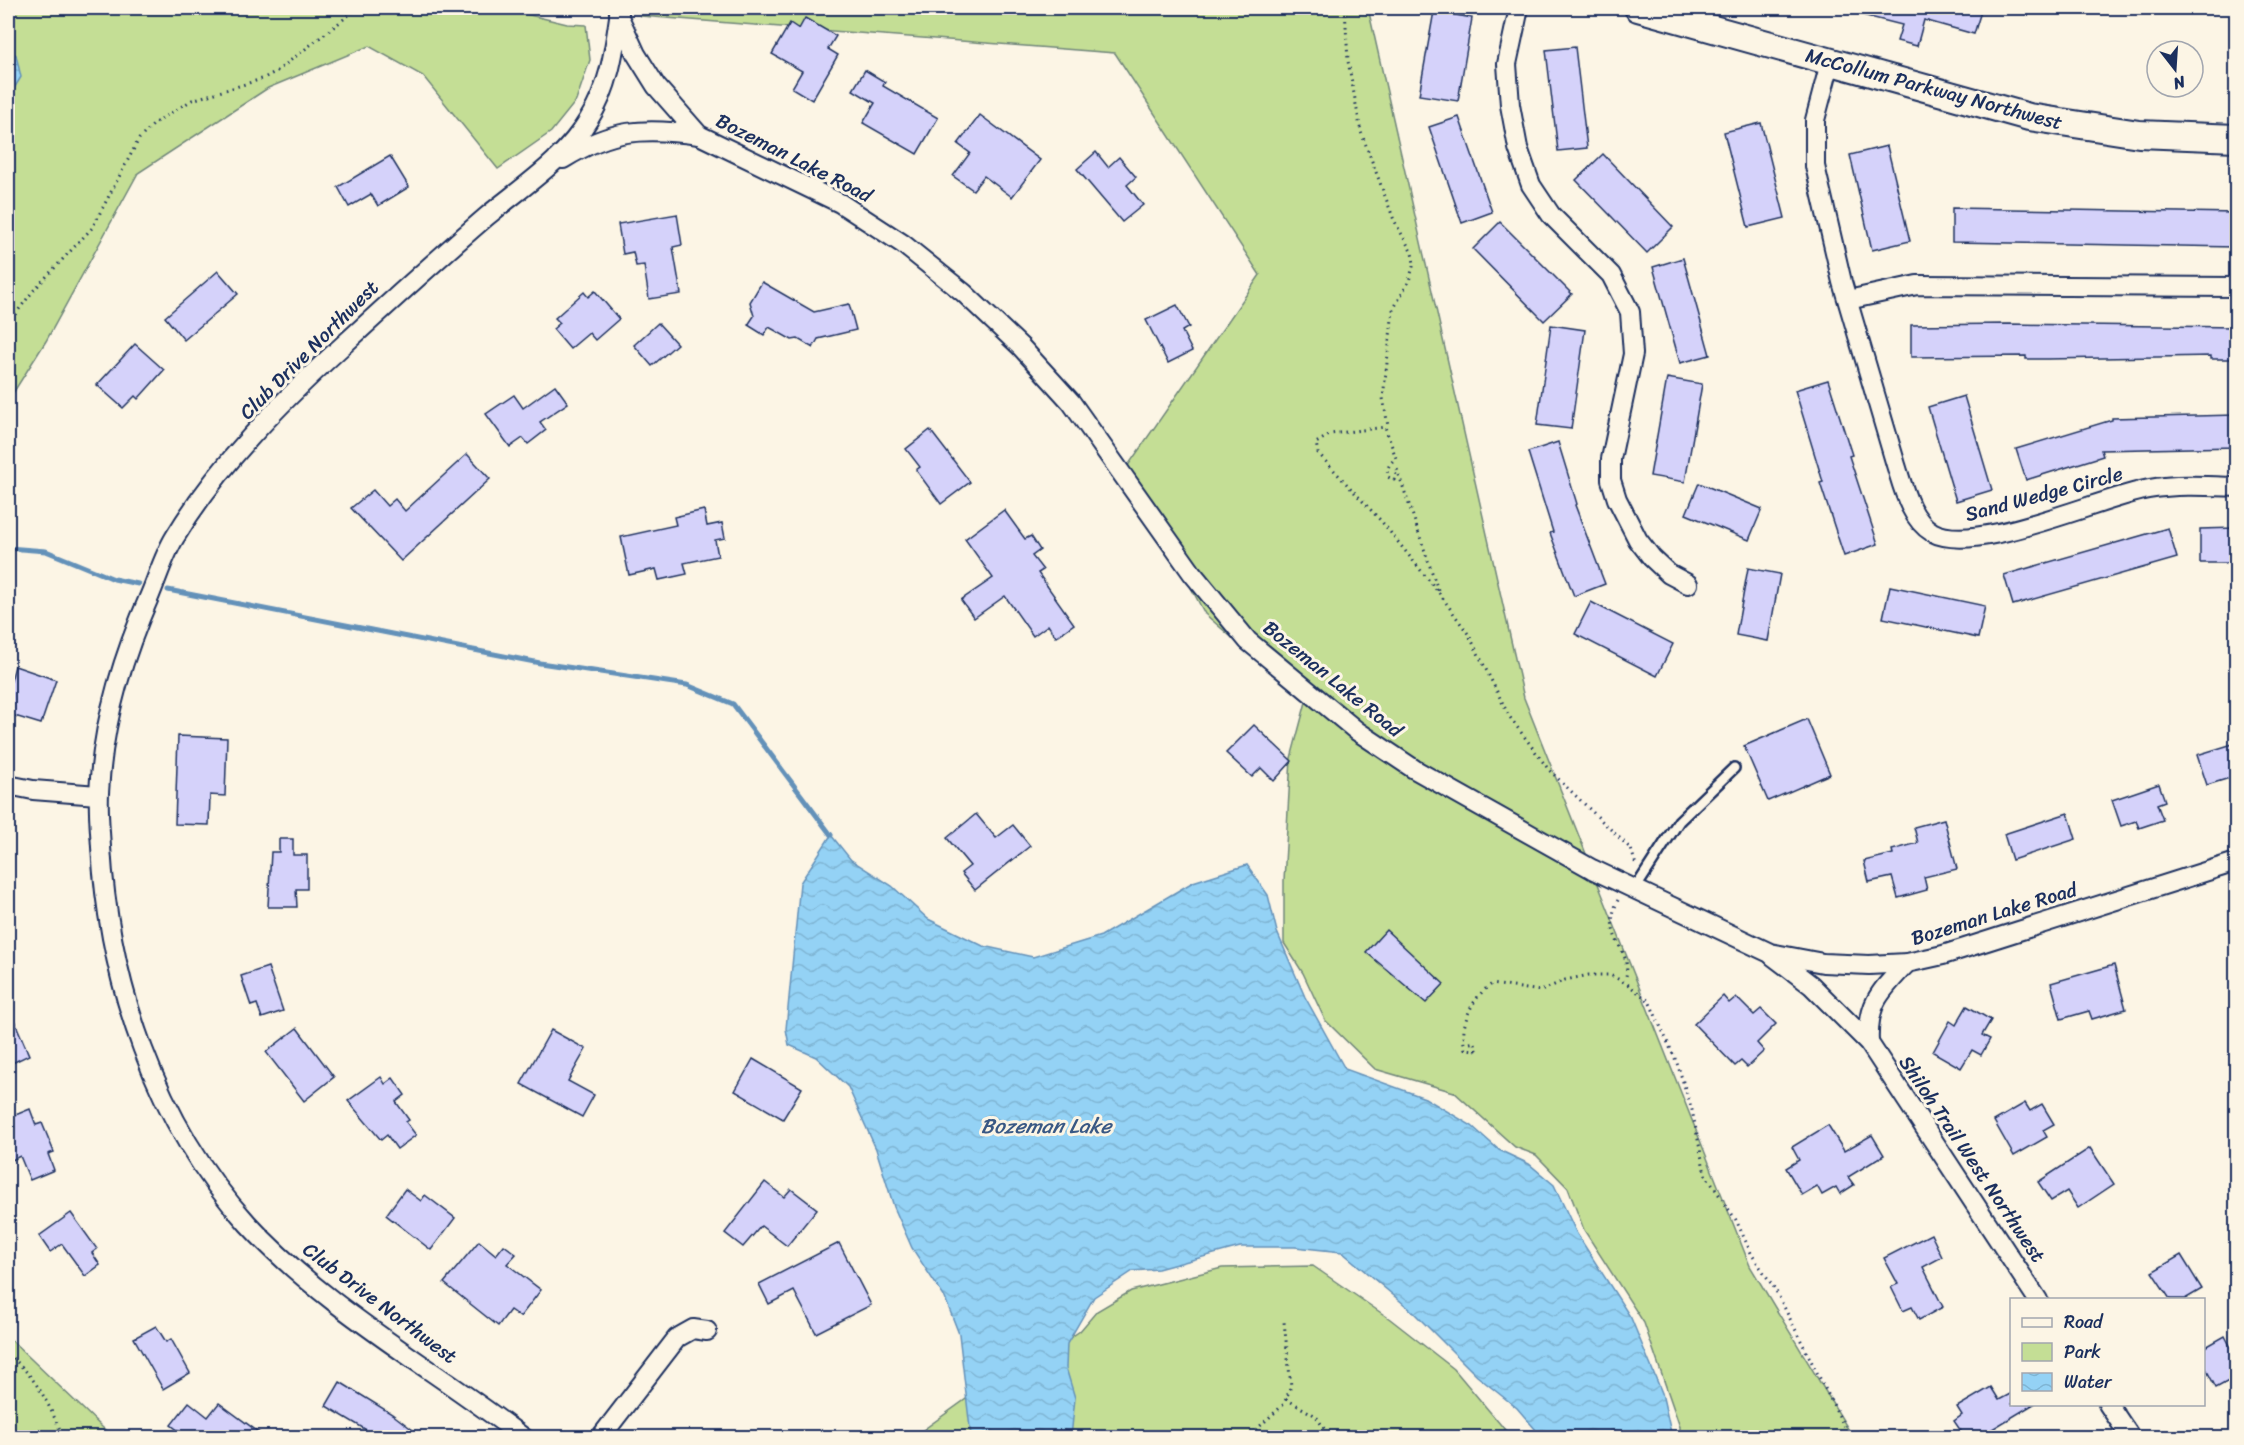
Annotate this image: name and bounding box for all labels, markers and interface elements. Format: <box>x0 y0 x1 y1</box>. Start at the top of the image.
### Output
street label: McCollum Parkway Northwest <box>1802 38 2067 140</box>
north arrow <box>2145 39 2205 99</box>
text: N <box>2169 67 2190 99</box>
street label: Bozeman Lake Road <box>709 103 880 213</box>
street label: Club Drive Northwest <box>231 271 388 428</box>
street label: Sand Wedge Circle <box>1961 456 2127 532</box>
street label: Bozeman Lake Road <box>1255 611 1412 748</box>
street label: Bozeman Lake Road <box>1907 872 2083 956</box>
street label: Shiloh Trail West Northwest <box>1889 1048 2055 1270</box>
water label: Bozeman Lake <box>981 1107 1113 1145</box>
street label: Club Drive Northwest <box>295 1233 465 1373</box>
legend <box>2010 1298 2205 1406</box>
text: Road <box>2064 1306 2104 1338</box>
text: Park <box>2064 1336 2101 1368</box>
text: Water <box>2064 1366 2113 1398</box>

